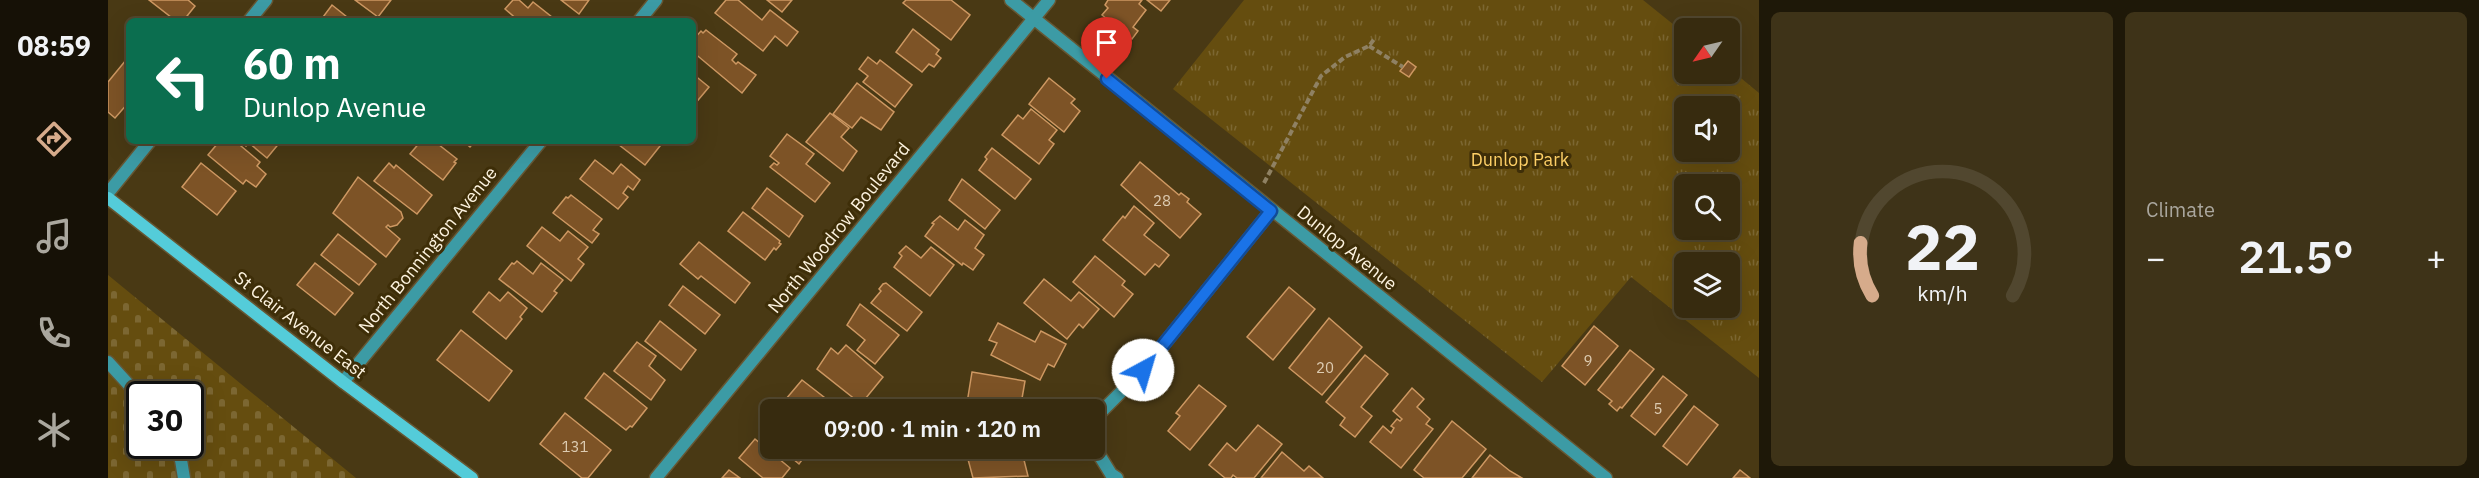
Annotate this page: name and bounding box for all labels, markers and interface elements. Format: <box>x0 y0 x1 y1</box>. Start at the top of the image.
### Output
pin <box>1081 17 1132 79</box>
north arrow <box>1674 18 1740 84</box>
map controls <box>1674 18 1740 318</box>
icon: arrive <box>1090 26 1123 59</box>
text: 08:59 <box>17 28 91 63</box>
text: 60 m <box>243 36 341 91</box>
icon: left <box>144 42 222 120</box>
text: Dunlop Avenue <box>243 89 426 124</box>
button: sound <box>1674 96 1740 162</box>
icon: directions <box>33 118 75 160</box>
street label: North Woodrow Boulevard <box>763 138 915 318</box>
park label: Dunlop Park <box>1471 148 1570 171</box>
street label: North Bonnington Avenue <box>353 162 502 338</box>
button: search <box>1674 174 1740 240</box>
house number: 28 <box>1153 191 1171 210</box>
text: Climate <box>2146 196 2215 223</box>
street label: Dunlop Avenue <box>1293 200 1402 295</box>
text: 22 <box>1905 206 1979 287</box>
icon: music <box>33 215 75 257</box>
text: 21.5° <box>2238 227 2354 285</box>
text: − <box>2146 236 2166 279</box>
text: + <box>2426 236 2446 279</box>
button: layers <box>1674 252 1740 318</box>
street label: St Clair Avenue East <box>230 266 371 383</box>
text: km/h <box>1917 279 1967 307</box>
icon: phone <box>33 312 75 354</box>
position arrow <box>1111 338 1175 402</box>
house number: 9 <box>1583 351 1593 370</box>
house number: 20 <box>1316 358 1334 377</box>
speed limit sign: 30 <box>126 381 204 459</box>
house number: 5 <box>1653 399 1663 418</box>
icon: climate <box>33 409 75 451</box>
text: 09:00 · 1 min · 120 m <box>824 414 1041 443</box>
house number: 131 <box>561 437 589 456</box>

